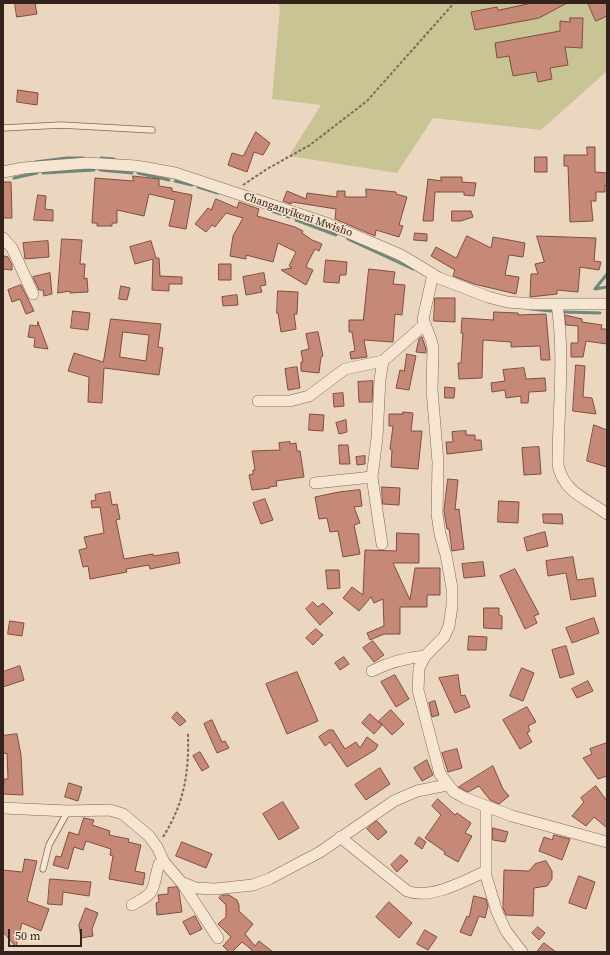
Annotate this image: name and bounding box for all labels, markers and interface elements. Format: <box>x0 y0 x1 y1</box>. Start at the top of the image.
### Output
street label: Changanyikeni Mwisho <box>242 190 354 240</box>
scale bar <box>10 921 84 947</box>
text: 50 m <box>15 928 41 944</box>

